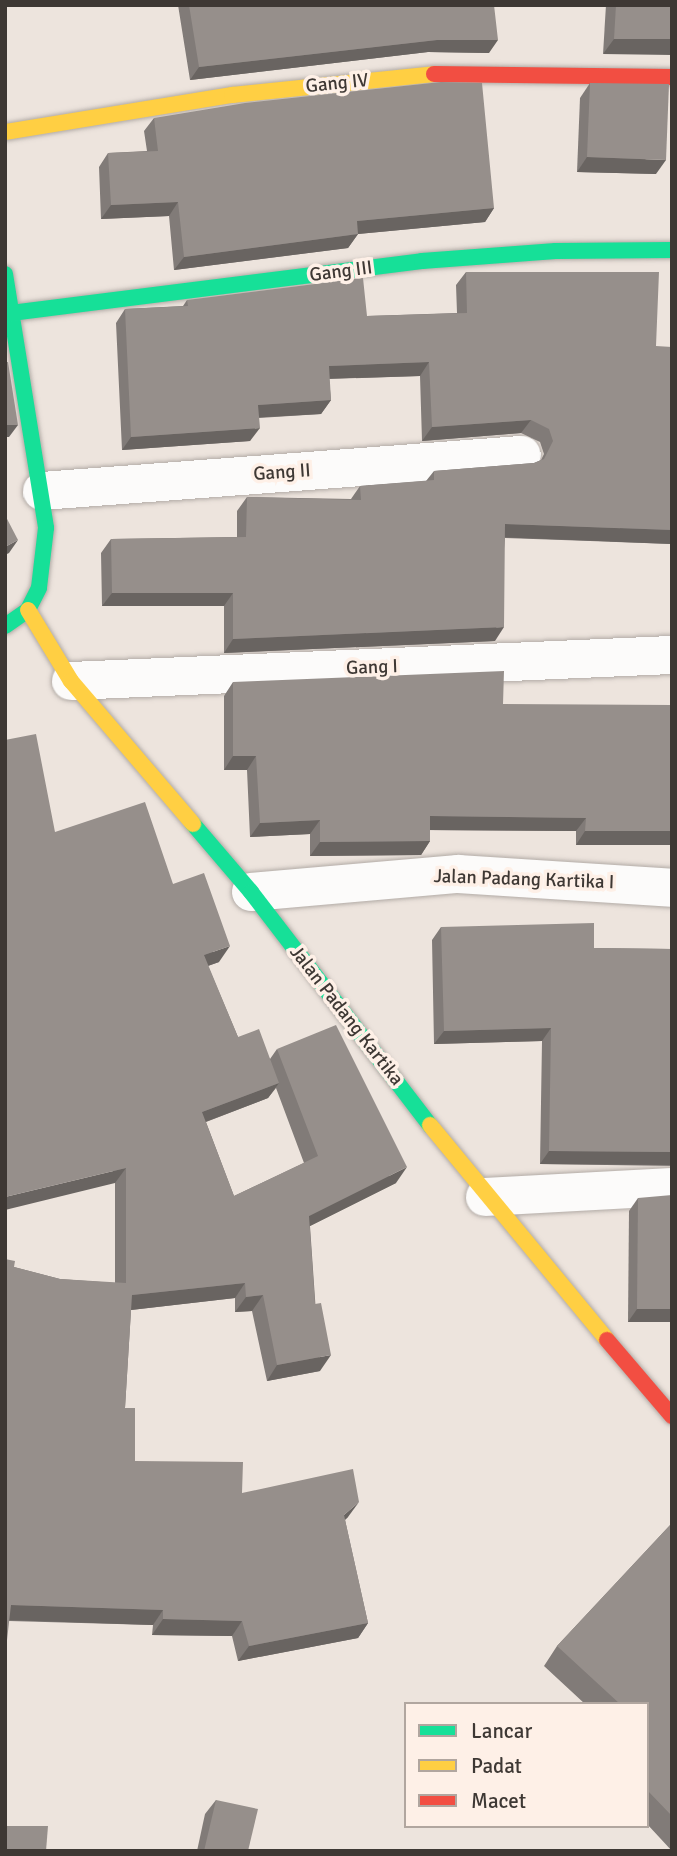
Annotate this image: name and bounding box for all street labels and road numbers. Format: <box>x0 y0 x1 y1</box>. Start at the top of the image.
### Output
street label: Gang IV <box>305 69 369 99</box>
street label: Gang III <box>308 257 374 287</box>
street label: Gang II <box>252 460 312 486</box>
street label: Gang I <box>346 656 398 680</box>
street label: Jalan Padang Kartika I <box>433 865 615 895</box>
street label: Jalan Padang Kartika <box>284 942 408 1090</box>

